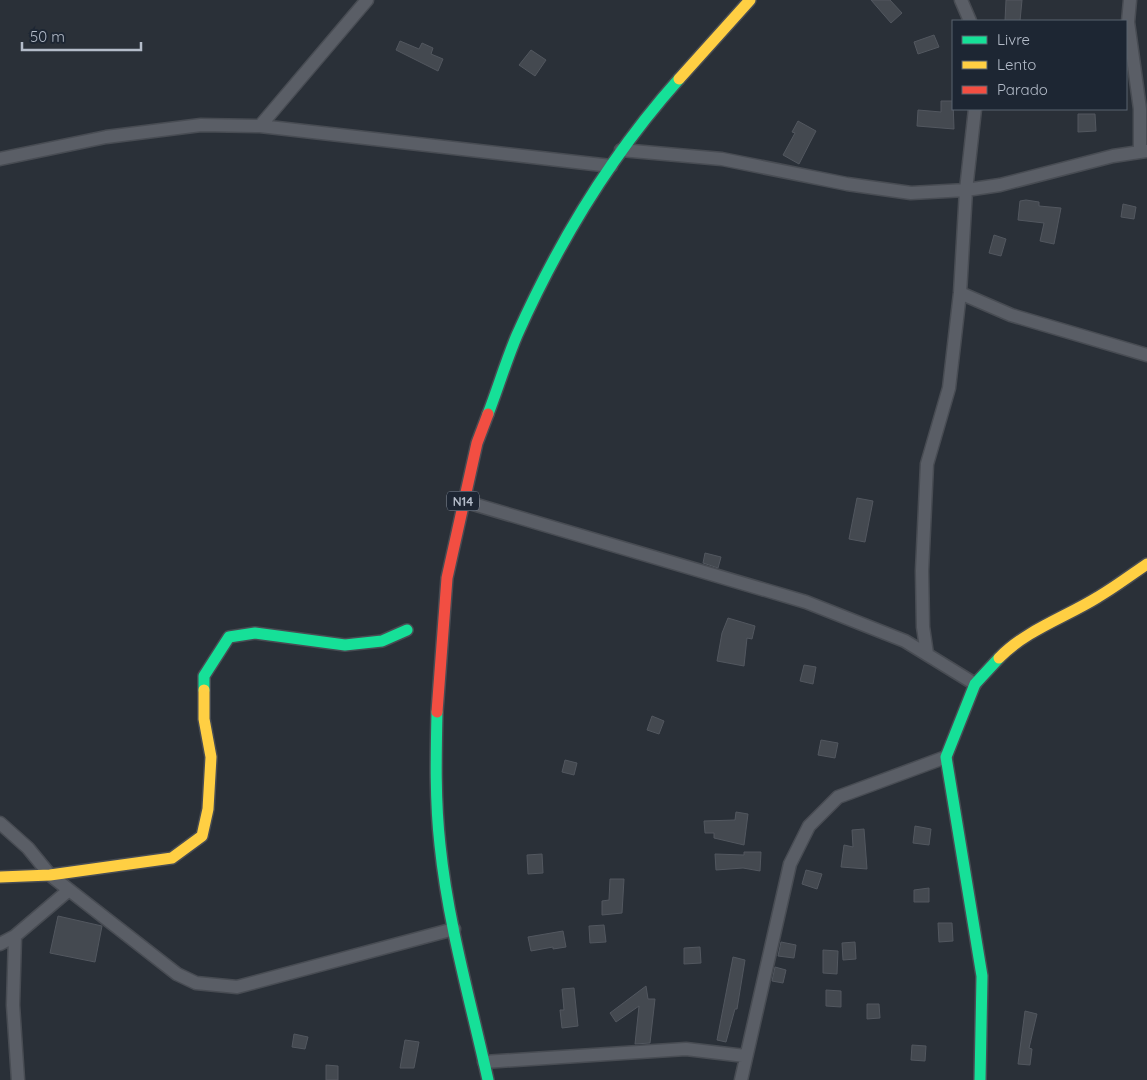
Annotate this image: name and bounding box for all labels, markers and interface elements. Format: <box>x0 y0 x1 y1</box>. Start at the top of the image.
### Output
scale bar <box>22 20 141 52</box>
legend <box>952 20 1127 110</box>
text: 50 m <box>30 27 65 46</box>
text: Livre <box>997 30 1030 49</box>
text: Lento <box>997 55 1036 74</box>
text: Parado <box>997 80 1048 99</box>
road number: N14 <box>447 492 479 511</box>

